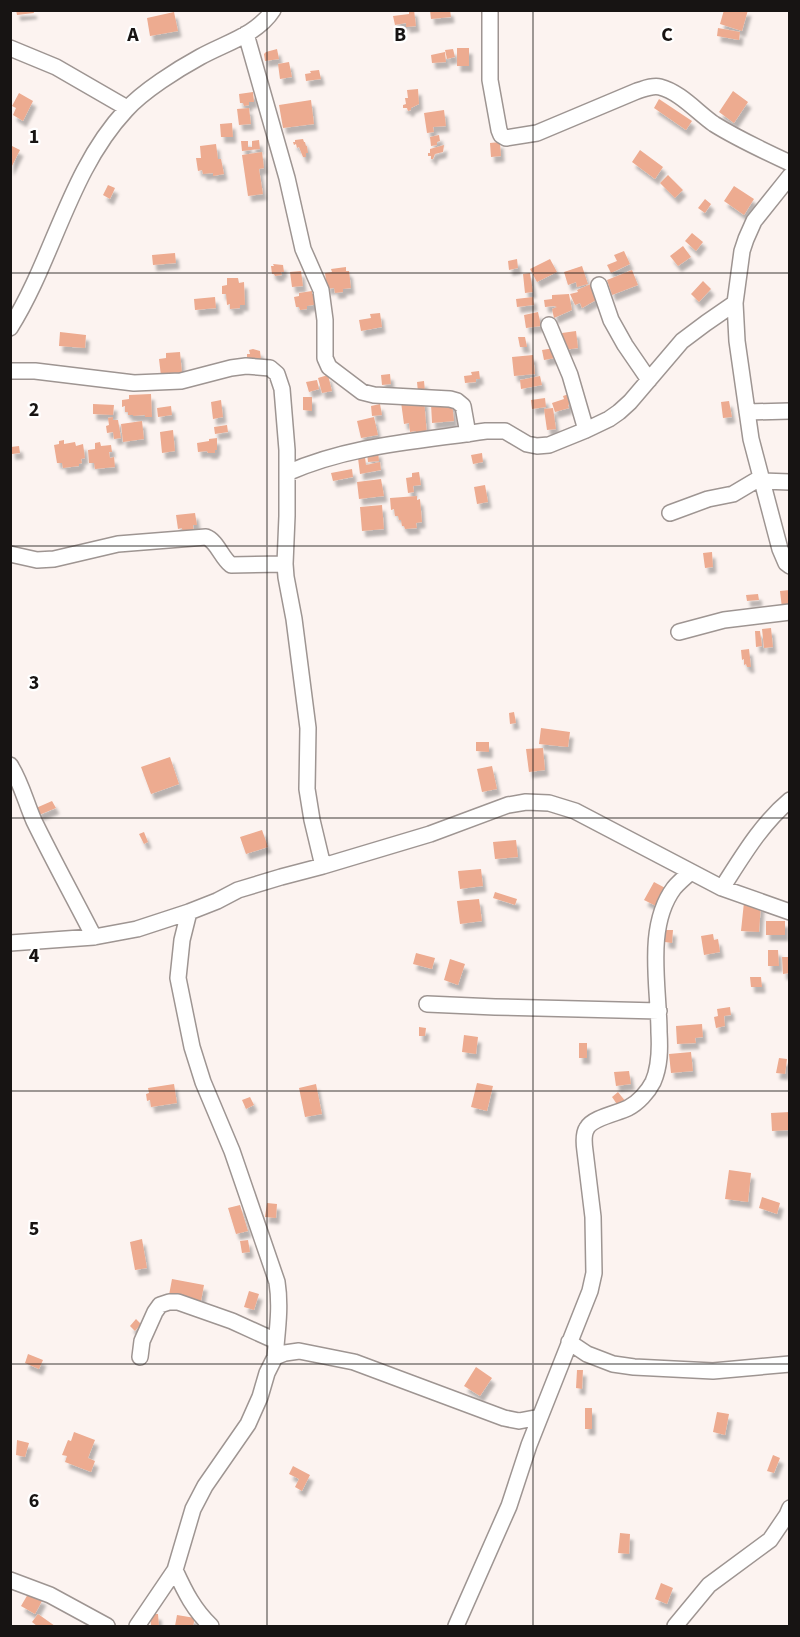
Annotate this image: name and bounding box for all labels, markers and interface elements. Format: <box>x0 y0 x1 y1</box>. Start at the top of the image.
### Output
text: A <box>126 21 139 49</box>
text: B <box>394 21 406 49</box>
text: C <box>661 21 673 49</box>
text: 1 <box>29 123 39 151</box>
text: 2 <box>29 396 39 424</box>
text: 3 <box>29 669 39 697</box>
text: 4 <box>29 942 40 970</box>
text: 5 <box>29 1215 39 1243</box>
text: 6 <box>29 1487 39 1515</box>

